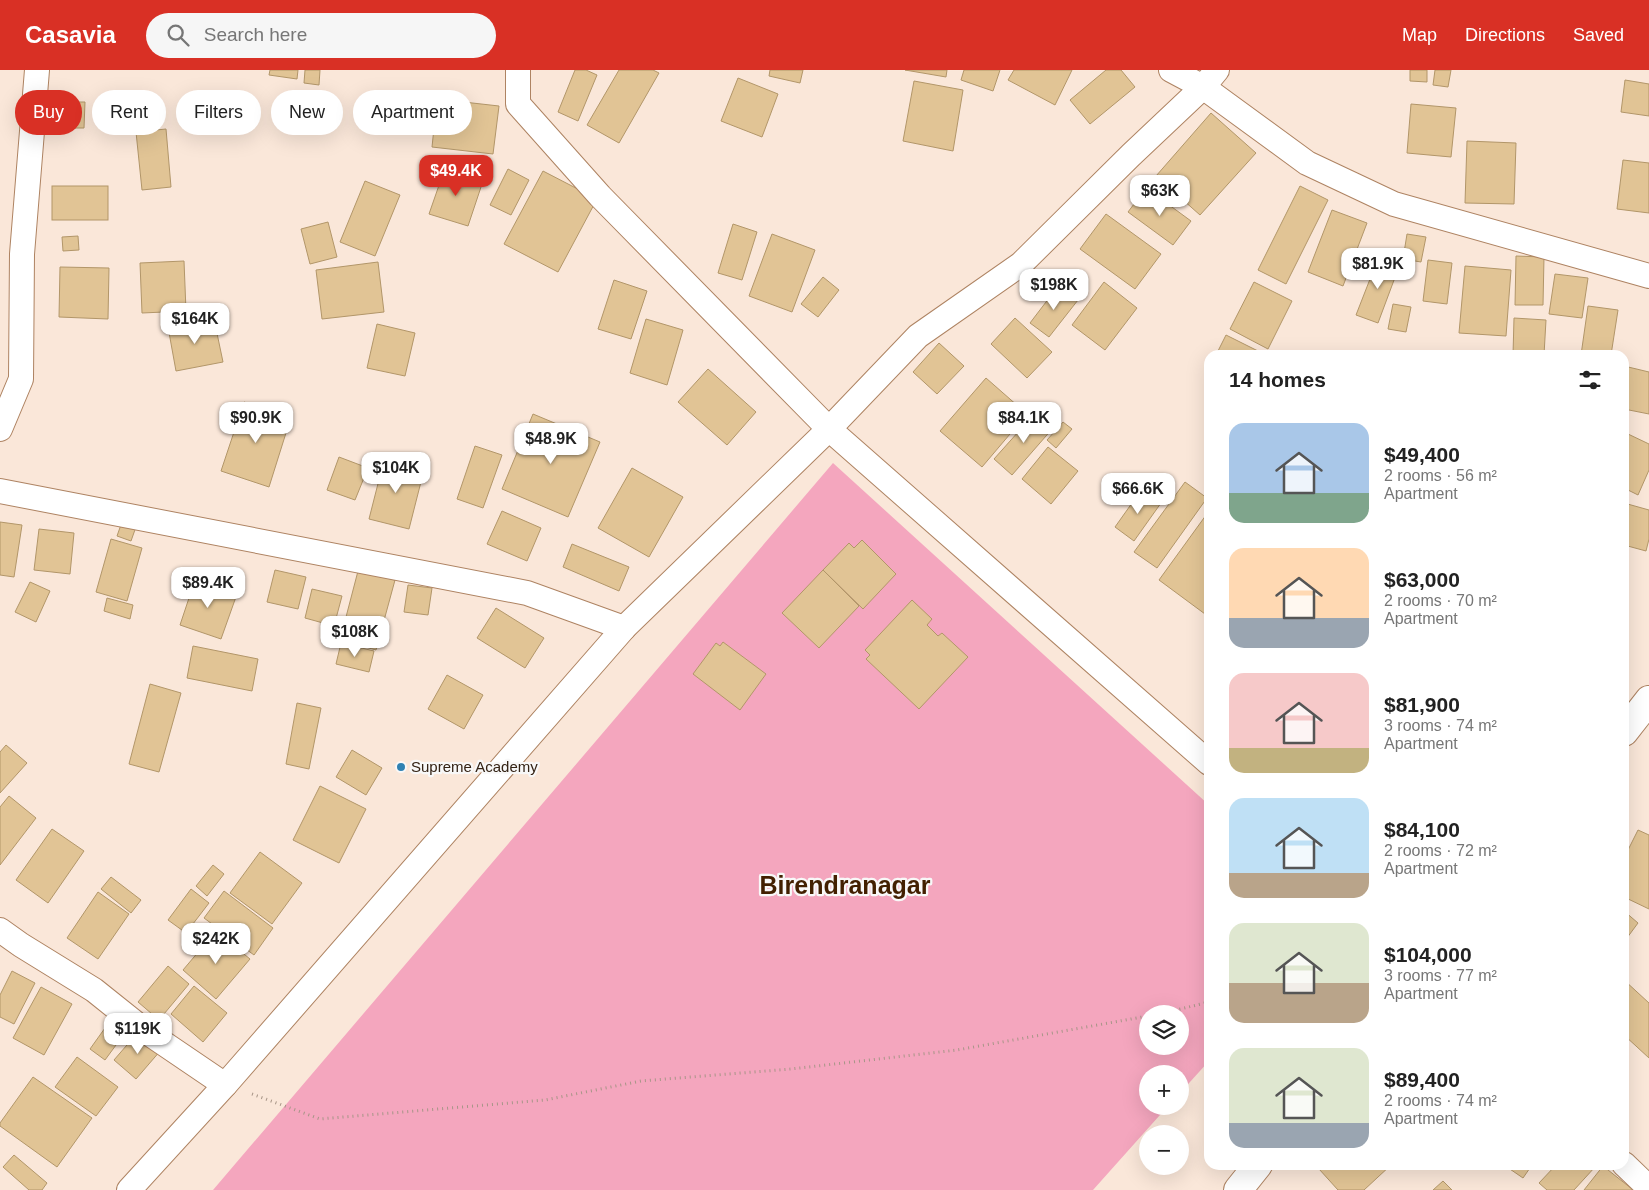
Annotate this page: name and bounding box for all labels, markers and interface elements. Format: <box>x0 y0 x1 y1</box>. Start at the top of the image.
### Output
search box <box>146 13 496 58</box>
text: Casavia <box>25 21 116 48</box>
icon: search <box>164 21 192 49</box>
text: Search here <box>204 24 307 45</box>
text: Map <box>1402 25 1437 45</box>
text: Directions <box>1465 25 1545 45</box>
text: Saved <box>1573 25 1624 45</box>
chip: Buy <box>15 90 82 135</box>
chip: Rent <box>92 90 166 135</box>
chip: Filters <box>176 90 261 135</box>
chip: New <box>271 90 343 135</box>
chip: Apartment <box>353 90 472 135</box>
pin: $49.4K <box>415 154 497 197</box>
text: $49.4K <box>430 162 482 179</box>
pin: $63K <box>1130 174 1190 217</box>
text: $63K <box>1141 182 1179 199</box>
pin: $81.9K <box>1337 248 1419 290</box>
text: $81.9K <box>1352 255 1404 272</box>
pin: $198K <box>1019 268 1089 311</box>
text: $198K <box>1030 276 1078 293</box>
pin: $164K <box>160 302 230 345</box>
text: $164K <box>171 310 219 327</box>
icon: filters <box>1576 366 1604 394</box>
text: 14 homes <box>1229 368 1326 391</box>
pin: $90.9K <box>215 402 297 444</box>
pin: $84.1K <box>983 402 1065 444</box>
text: $90.9K <box>230 409 282 426</box>
text: $84.1K <box>998 409 1050 426</box>
pin: $48.9K <box>510 422 592 465</box>
text: $48.9K <box>525 430 577 447</box>
icon: home <box>1269 443 1329 503</box>
text: $49,400 <box>1384 443 1460 466</box>
pin: $104K <box>361 452 431 494</box>
text: $104K <box>372 459 420 476</box>
text: 2 rooms · 56 m² <box>1384 467 1497 484</box>
pin: $66.6K <box>1097 472 1179 515</box>
text: $66.6K <box>1112 480 1164 497</box>
text: Apartment <box>1384 485 1458 502</box>
pin: $89.4K <box>167 566 249 609</box>
icon: home <box>1269 568 1329 628</box>
text: $63,000 <box>1384 568 1460 591</box>
text: $89.4K <box>182 574 234 591</box>
text: 2 rooms · 70 m² <box>1384 592 1497 609</box>
text: Apartment <box>1384 610 1458 627</box>
pin: $108K <box>320 616 390 658</box>
text: $108K <box>331 623 379 640</box>
icon: home <box>1269 693 1329 753</box>
text: $81,900 <box>1384 693 1460 716</box>
text: 3 rooms · 74 m² <box>1384 717 1497 734</box>
text: Apartment <box>1384 735 1458 752</box>
place label: Supreme Academy <box>411 758 538 775</box>
marker: Supreme Academy <box>395 761 407 773</box>
icon: home <box>1269 818 1329 878</box>
text: $84,100 <box>1384 818 1460 841</box>
text: 2 rooms · 72 m² <box>1384 842 1497 859</box>
text: Apartment <box>1384 860 1458 877</box>
district label: Birendranagar <box>760 871 931 899</box>
pin: $242K <box>181 922 251 965</box>
text: $242K <box>192 930 240 947</box>
icon: home <box>1269 943 1329 1003</box>
text: $104,000 <box>1384 943 1472 966</box>
text: 3 rooms · 77 m² <box>1384 967 1497 984</box>
text: Apartment <box>1384 985 1458 1002</box>
map controls <box>1139 1005 1189 1175</box>
button: layers <box>1139 1005 1189 1055</box>
pin: $119K <box>103 1012 173 1055</box>
text: $119K <box>115 1020 161 1037</box>
button: + <box>1139 1065 1189 1115</box>
icon: home <box>1269 1068 1329 1128</box>
text: $89,400 <box>1384 1068 1460 1091</box>
text: 2 rooms · 74 m² <box>1384 1092 1497 1109</box>
text: Apartment <box>1384 1110 1458 1127</box>
button: − <box>1139 1125 1189 1175</box>

